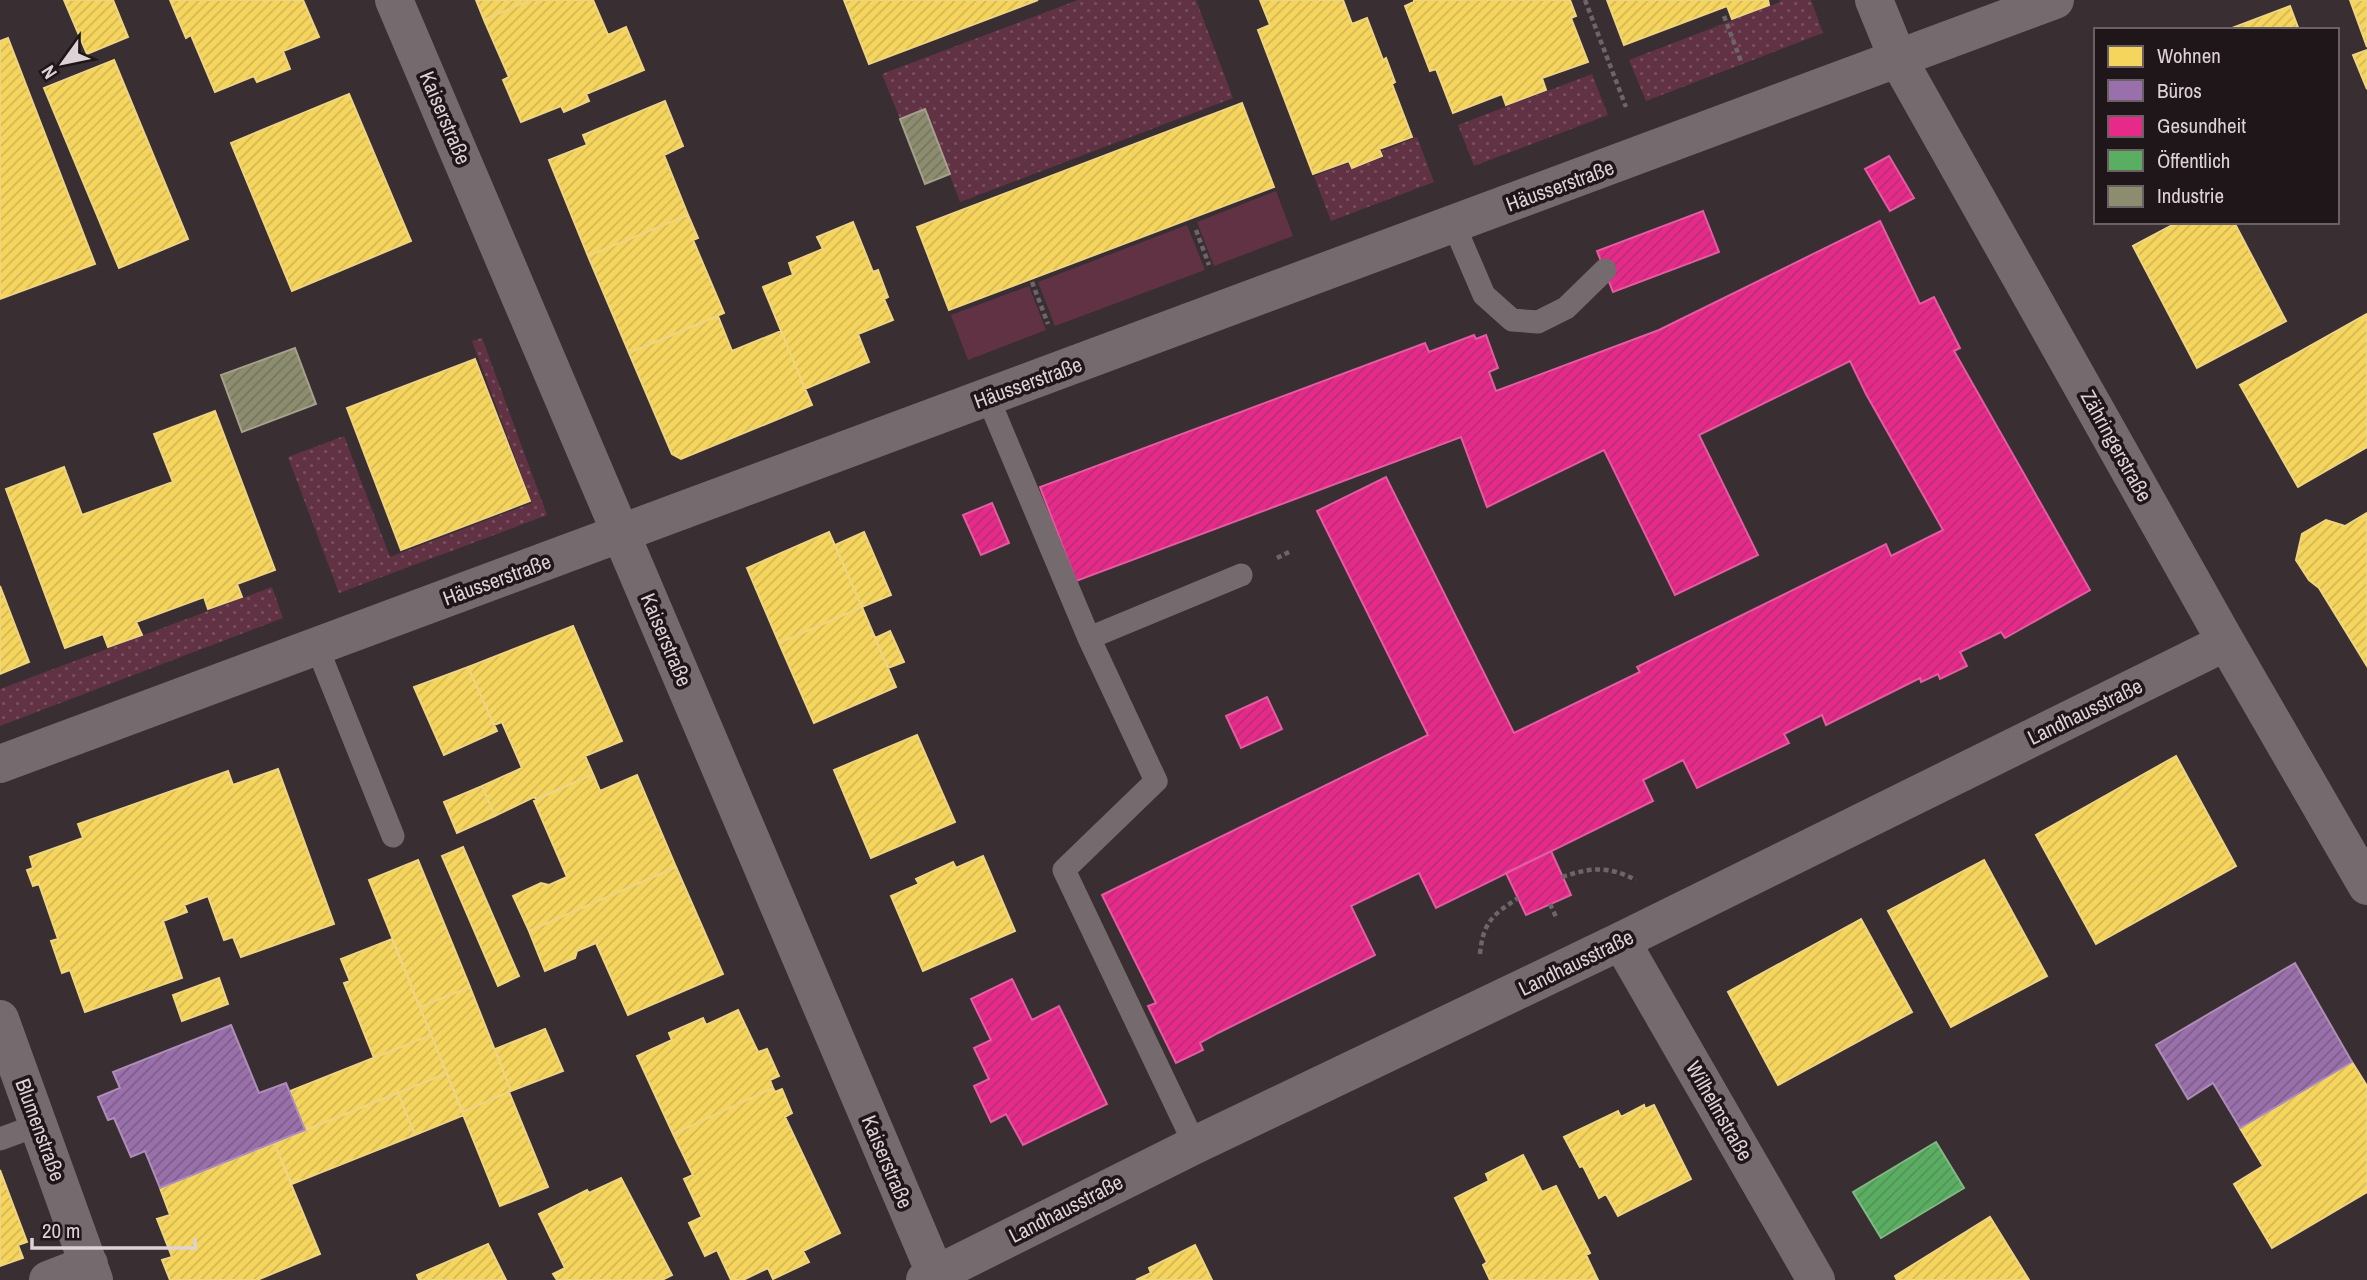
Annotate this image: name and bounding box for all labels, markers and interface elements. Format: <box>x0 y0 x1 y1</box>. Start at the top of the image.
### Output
north arrow <box>28 28 98 98</box>
legend <box>2094 28 2339 224</box>
text: Wohnen <box>2157 41 2221 70</box>
text: N <box>35 60 63 84</box>
street label: Kaiserstraße <box>413 67 478 169</box>
text: Büros <box>2157 76 2202 105</box>
text: Gesundheit <box>2157 111 2246 140</box>
text: Öffentlich <box>2157 146 2230 175</box>
street label: Häusserstraße <box>1502 153 1618 218</box>
text: Industrie <box>2157 181 2224 210</box>
street label: Häusserstraße <box>970 350 1086 415</box>
street label: Zähringerstraße <box>2074 385 2159 507</box>
street label: Häusserstraße <box>439 547 555 612</box>
street label: Kaiserstraße <box>634 589 699 691</box>
street label: Landhausstraße <box>2022 671 2147 752</box>
street label: Landhausstraße <box>1513 922 1638 1003</box>
street label: Wilhelmstraße <box>1679 1055 1760 1166</box>
street label: Blumenstraße <box>9 1075 72 1185</box>
street label: Kaiserstraße <box>855 1111 920 1213</box>
street label: Landhausstraße <box>1004 1167 1128 1250</box>
scale bar <box>32 1206 194 1250</box>
text: 20 m <box>42 1216 80 1245</box>

